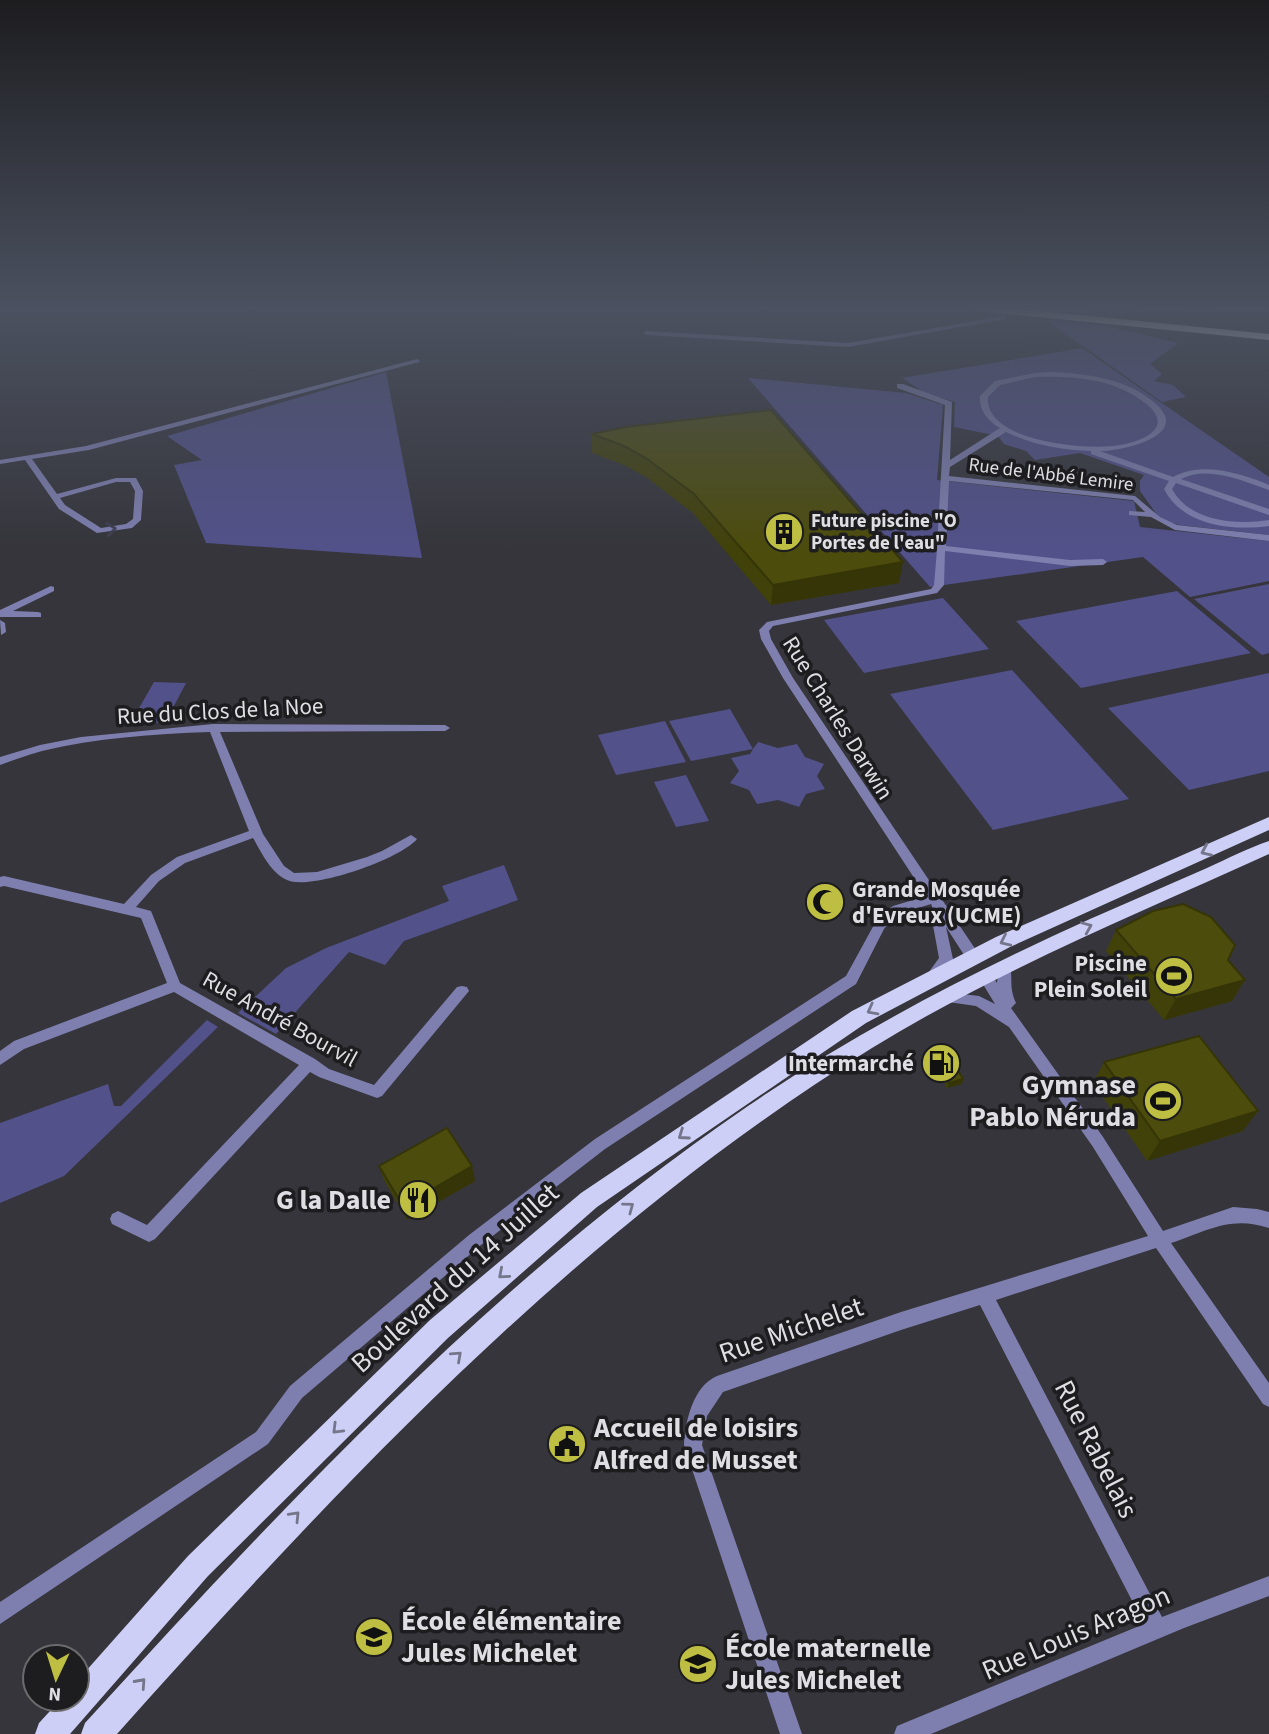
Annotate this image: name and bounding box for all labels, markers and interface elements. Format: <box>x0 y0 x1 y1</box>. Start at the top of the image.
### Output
street label: Rue de l'Abbé Lemire <box>967 451 1135 499</box>
place label: Future piscine "O Portes de l'eau" <box>811 508 957 557</box>
building icon: Future piscine "O Portes de l'eau" <box>763 511 805 553</box>
one-way arrow <box>105 521 117 536</box>
street label: Rue Charles Darwin <box>774 630 902 806</box>
street label: Rue du Clos de la Noe <box>116 689 324 733</box>
one-way arrow <box>1201 843 1214 857</box>
place label: Grande Mosquée d'Evreux (UCME) <box>852 873 1021 932</box>
mosque icon: Grande Mosquée d'Evreux (UCME) <box>804 881 846 923</box>
one-way arrow <box>1081 922 1093 936</box>
one-way arrow <box>1000 933 1012 947</box>
place label: Piscine Plein Soleil <box>1034 947 1147 1006</box>
sports icon: Piscine Plein Soleil <box>1153 955 1195 997</box>
street label: Rue André Bourvil <box>197 963 363 1075</box>
one-way arrow <box>867 1002 879 1015</box>
fuel station icon: Intermarché <box>920 1042 962 1084</box>
place label: Intermarché <box>788 1047 914 1080</box>
place label: Gymnase Pablo Néruda <box>969 1065 1136 1137</box>
sports icon: Gymnase Pablo Néruda <box>1142 1080 1184 1122</box>
one-way arrow <box>678 1127 691 1139</box>
street label: Boulevard du 14 Juillet <box>342 1173 568 1383</box>
restaurant icon: G la Dalle <box>397 1179 439 1221</box>
place label: G la Dalle <box>276 1180 391 1220</box>
one-way arrow <box>621 1203 634 1216</box>
one-way arrow <box>498 1266 511 1278</box>
street label: Rue Michelet <box>714 1286 869 1373</box>
one-way arrow <box>449 1352 462 1364</box>
street label: Rue Rabelais <box>1044 1373 1148 1525</box>
place label: Accueil de loisirs Alfred de Musset <box>593 1408 798 1480</box>
one-way arrow <box>332 1421 345 1434</box>
public building icon: Accueil de loisirs Alfred de Musset <box>546 1423 588 1465</box>
one-way arrow <box>287 1511 300 1524</box>
street label: Rue Louis Aragon <box>976 1575 1176 1691</box>
place label: École élémentaire Jules Michelet <box>401 1601 622 1673</box>
school or university icon: École élémentaire Jules Michelet <box>353 1616 395 1658</box>
place label: École maternelle Jules Michelet <box>725 1628 931 1700</box>
north arrow <box>21 1643 91 1713</box>
school or university icon: École maternelle Jules Michelet <box>677 1643 719 1685</box>
one-way arrow <box>133 1678 145 1691</box>
text: N <box>48 1680 62 1707</box>

